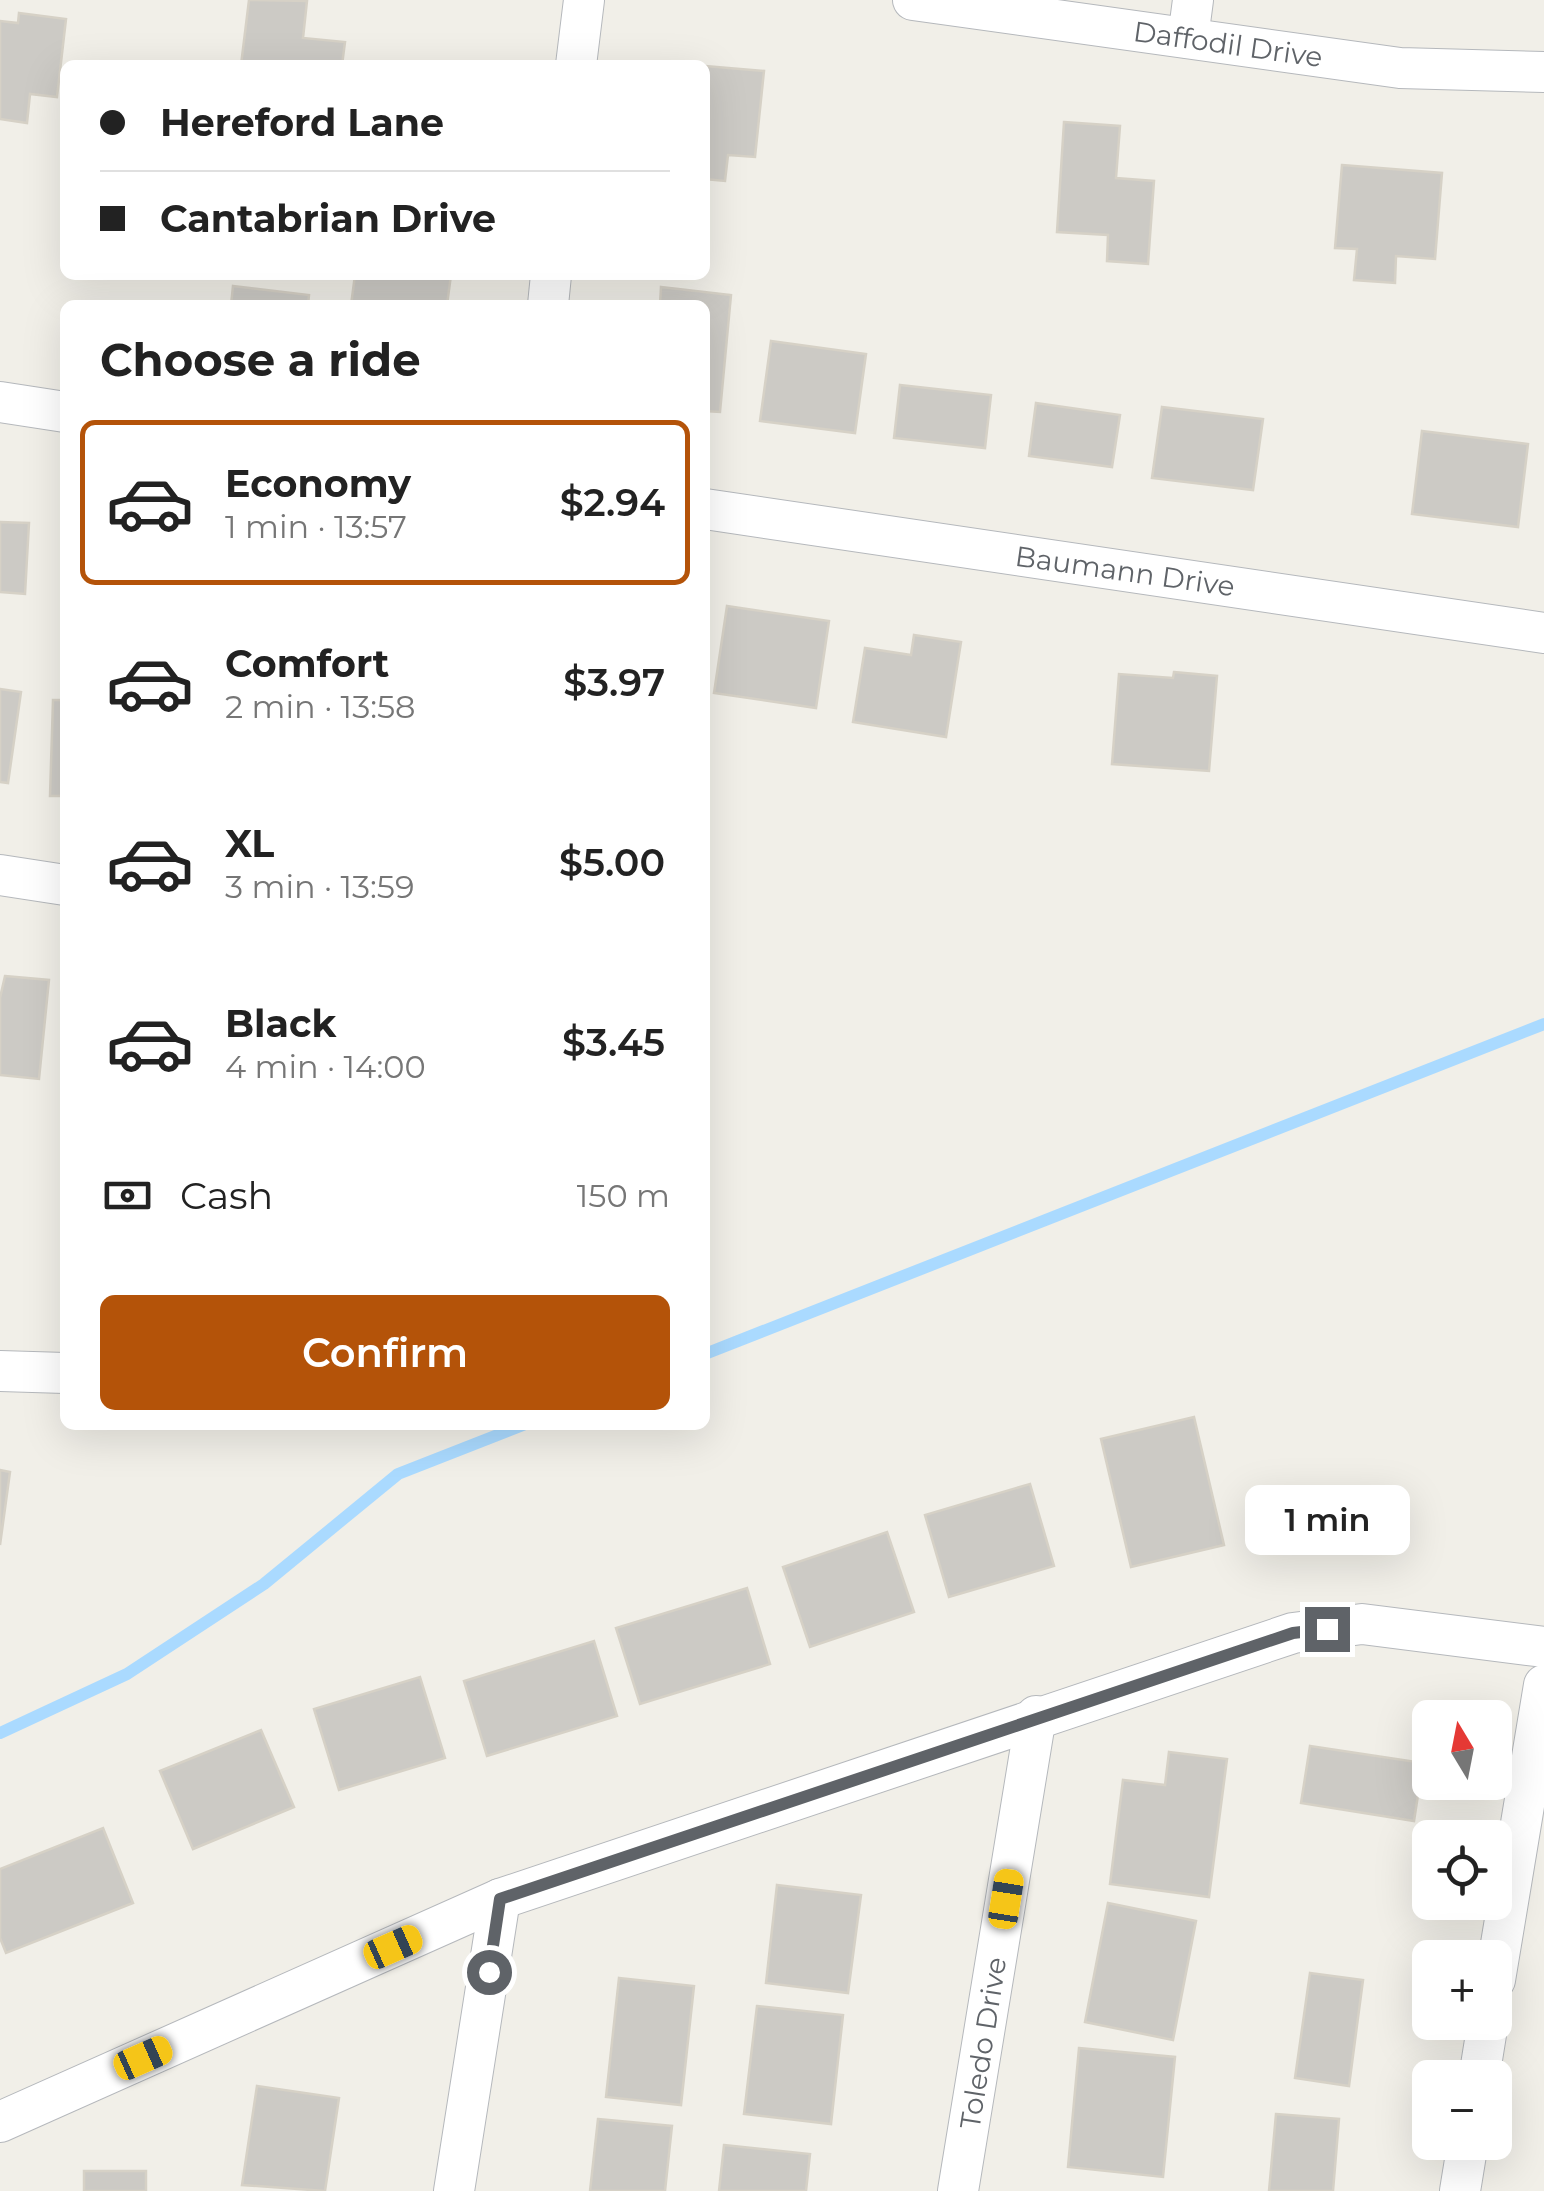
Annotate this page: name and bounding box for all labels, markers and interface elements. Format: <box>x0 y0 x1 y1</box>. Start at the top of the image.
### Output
street label: Daffodil Drive <box>1131 14 1325 74</box>
text: Hereford Lane <box>160 99 444 146</box>
text: Cantabrian Drive <box>160 195 496 242</box>
text: Choose a ride <box>100 332 421 387</box>
icon: car <box>105 458 195 548</box>
text: Economy <box>225 460 411 507</box>
text: $2.94 <box>560 479 665 526</box>
text: 1 min · 13:57 <box>225 507 407 546</box>
street label: Baumann Drive <box>1013 539 1237 603</box>
icon: car <box>105 638 195 728</box>
text: Comfort <box>225 640 389 687</box>
text: $3.97 <box>563 659 665 706</box>
text: 2 min · 13:58 <box>225 687 416 726</box>
icon: car <box>105 818 195 908</box>
text: XL <box>225 820 274 867</box>
text: $5.00 <box>559 839 665 886</box>
text: 3 min · 13:59 <box>225 867 414 906</box>
icon: car <box>105 998 195 1088</box>
text: Black <box>225 1000 336 1047</box>
text: $3.45 <box>562 1019 665 1066</box>
text: 4 min · 14:00 <box>225 1047 426 1086</box>
icon: cash <box>100 1168 155 1223</box>
text: Cash <box>180 1172 273 1219</box>
text: 150 m <box>577 1176 670 1215</box>
button: Confirm <box>100 1295 670 1410</box>
callout: 1 min <box>1244 1484 1410 1554</box>
text: 1 min <box>1285 1500 1370 1539</box>
route end <box>1305 1607 1350 1652</box>
north arrow <box>1412 1700 1512 1800</box>
map controls <box>1412 1700 1512 2160</box>
button: locate <box>1412 1820 1512 1920</box>
car <box>986 1867 1026 1931</box>
car <box>359 1921 427 1973</box>
button: + <box>1412 1940 1512 2040</box>
route start <box>467 1950 512 1995</box>
street label: Toledo Drive <box>953 1955 1013 2131</box>
car <box>109 2032 177 2084</box>
button: − <box>1412 2060 1512 2160</box>

